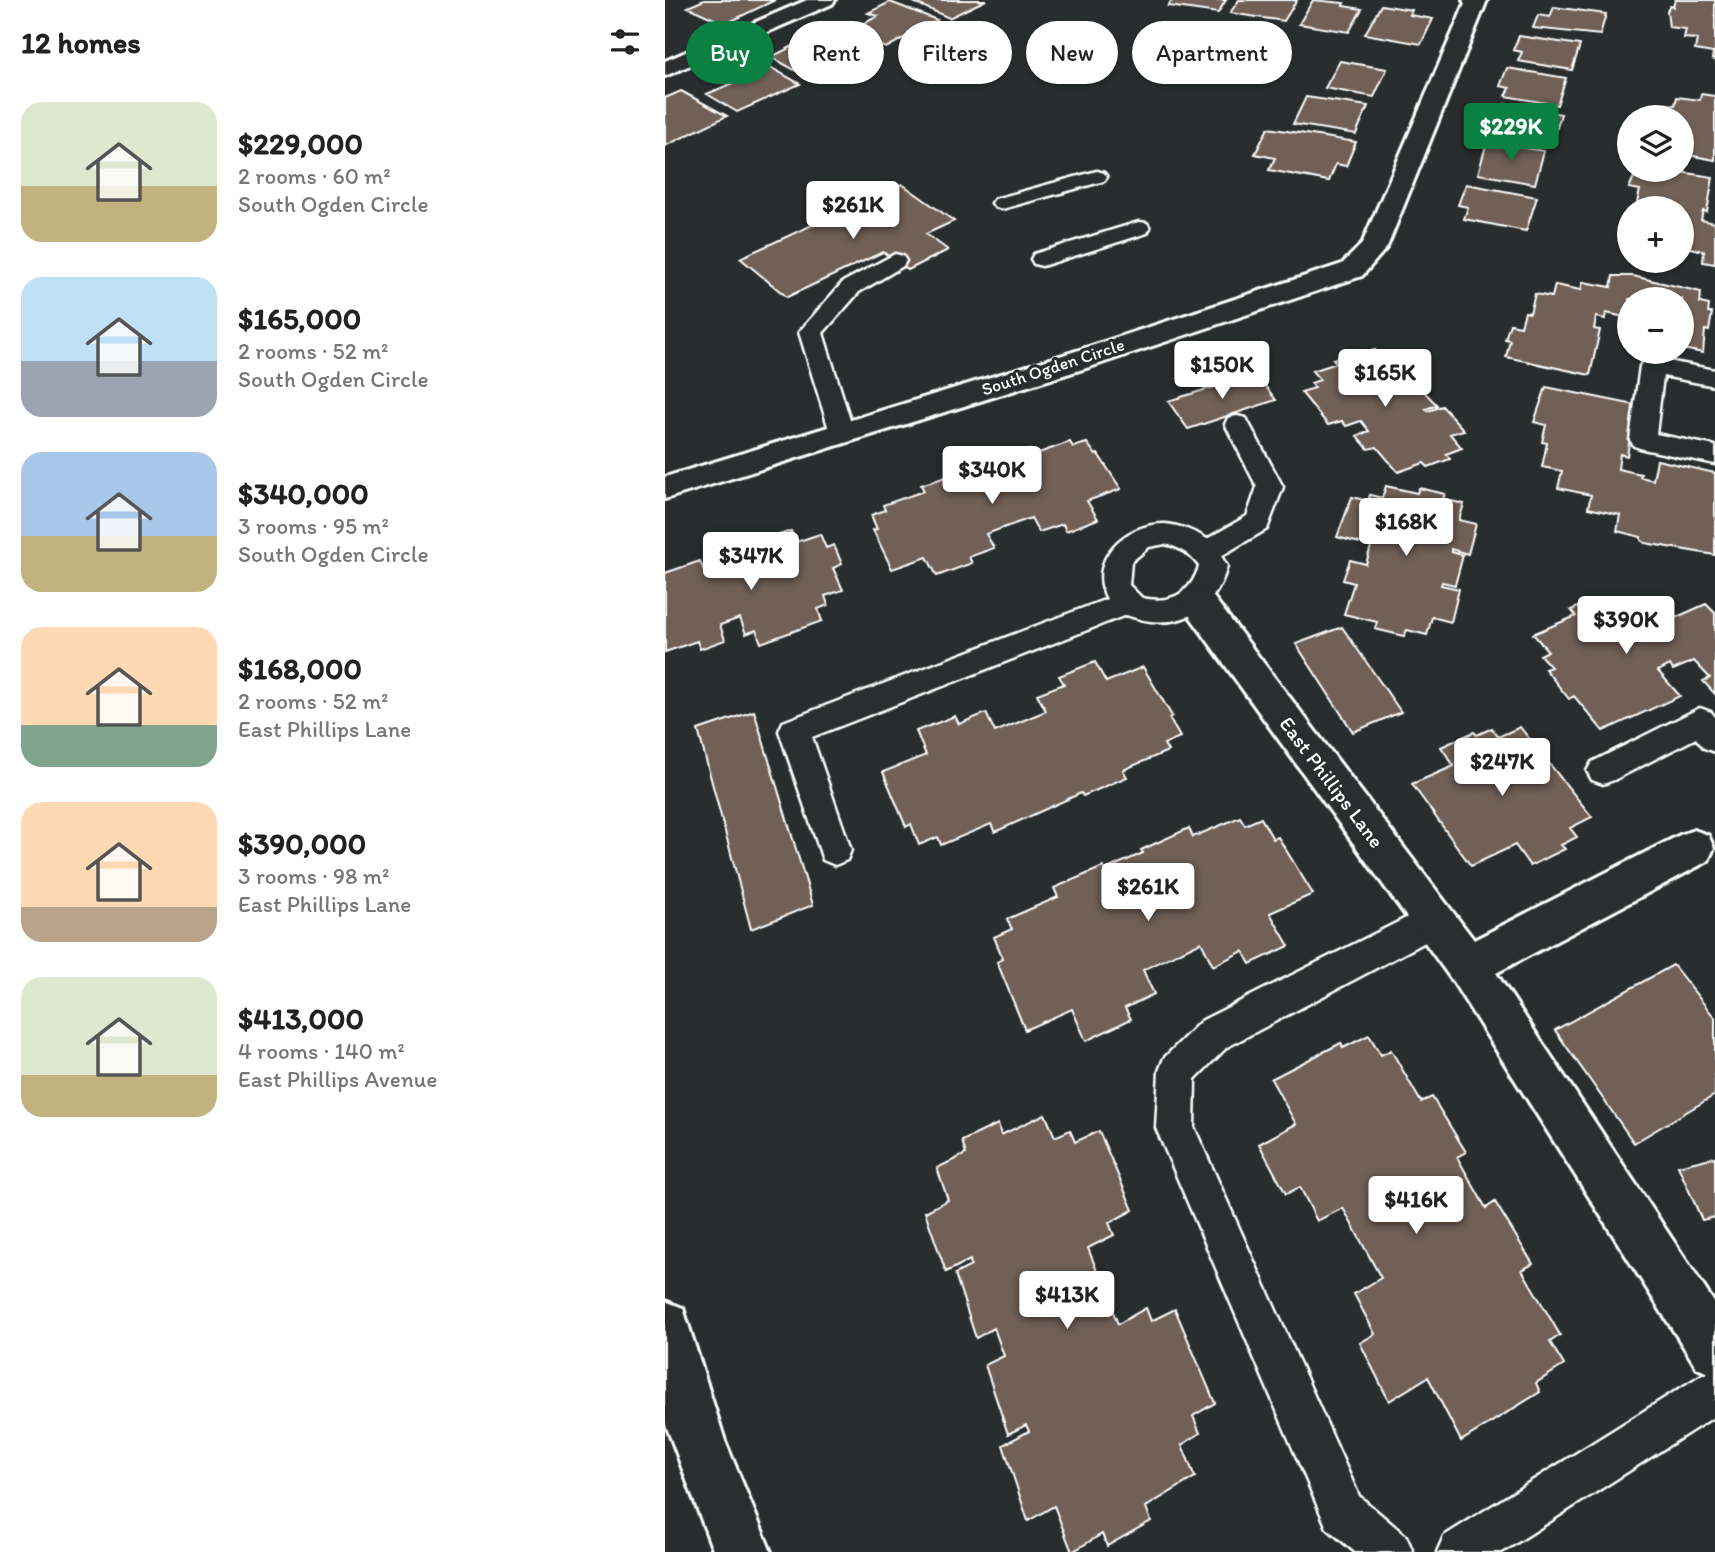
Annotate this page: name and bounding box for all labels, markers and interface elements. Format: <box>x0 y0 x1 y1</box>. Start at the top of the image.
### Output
chip: Buy <box>686 21 774 84</box>
chip: Rent <box>788 21 884 84</box>
chip: Filters <box>898 21 1012 84</box>
chip: New <box>1026 21 1118 84</box>
chip: Apartment <box>1132 21 1292 84</box>
icon: filters <box>606 23 644 61</box>
text: 12 homes <box>21 24 141 61</box>
pin: $229K <box>1462 104 1560 163</box>
map controls <box>1617 105 1694 364</box>
button: layers <box>1617 105 1694 182</box>
text: $229K <box>1480 112 1542 140</box>
text: $229,000 <box>238 125 363 162</box>
icon: home <box>77 130 161 214</box>
text: 2 rooms · 60 m² <box>238 162 391 190</box>
pin: $261K <box>804 182 902 241</box>
text: South Ogden Circle <box>238 190 429 218</box>
text: $261K <box>822 190 884 218</box>
button: + <box>1617 196 1694 273</box>
button: − <box>1617 287 1694 364</box>
text: $165,000 <box>238 300 361 337</box>
icon: home <box>77 305 161 389</box>
street label: South Ogden Circle <box>979 334 1127 400</box>
text: 2 rooms · 52 m² <box>238 337 388 365</box>
pin: $150K <box>1173 342 1271 401</box>
text: $150K <box>1190 350 1254 378</box>
pin: $165K <box>1336 350 1434 409</box>
text: $165K <box>1354 358 1416 386</box>
text: South Ogden Circle <box>238 365 429 393</box>
pin: $340K <box>943 447 1041 506</box>
text: $340K <box>959 455 1025 483</box>
text: $340,000 <box>238 475 369 512</box>
icon: home <box>77 480 161 564</box>
pin: $168K <box>1357 498 1455 558</box>
text: $168K <box>1375 507 1437 535</box>
text: 3 rooms · 95 m² <box>238 512 389 540</box>
pin: $347K <box>702 532 800 592</box>
text: South Ogden Circle <box>238 540 429 568</box>
text: $347K <box>719 541 783 569</box>
pin: $390K <box>1577 596 1675 656</box>
text: $390K <box>1593 605 1659 633</box>
text: $168,000 <box>238 650 362 687</box>
icon: home <box>77 655 161 739</box>
text: 2 rooms · 52 m² <box>238 687 388 715</box>
street label: East Phillips Lane <box>1274 711 1390 853</box>
text: East Phillips Lane <box>238 715 411 743</box>
pin: $247K <box>1453 738 1551 798</box>
text: $247K <box>1470 747 1534 775</box>
text: $390,000 <box>238 825 366 862</box>
icon: home <box>77 830 161 914</box>
text: 3 rooms · 98 m² <box>238 862 389 890</box>
pin: $261K <box>1099 864 1197 923</box>
text: $261K <box>1117 872 1179 900</box>
text: East Phillips Lane <box>238 890 411 918</box>
text: $413,000 <box>238 1000 364 1037</box>
icon: home <box>77 1005 161 1089</box>
text: 4 rooms · 140 m² <box>238 1037 405 1065</box>
text: East Phillips Avenue <box>238 1065 437 1093</box>
pin: $416K <box>1367 1176 1465 1236</box>
text: $416K <box>1384 1185 1448 1213</box>
pin: $413K <box>1018 1272 1116 1331</box>
text: $413K <box>1035 1280 1099 1308</box>

